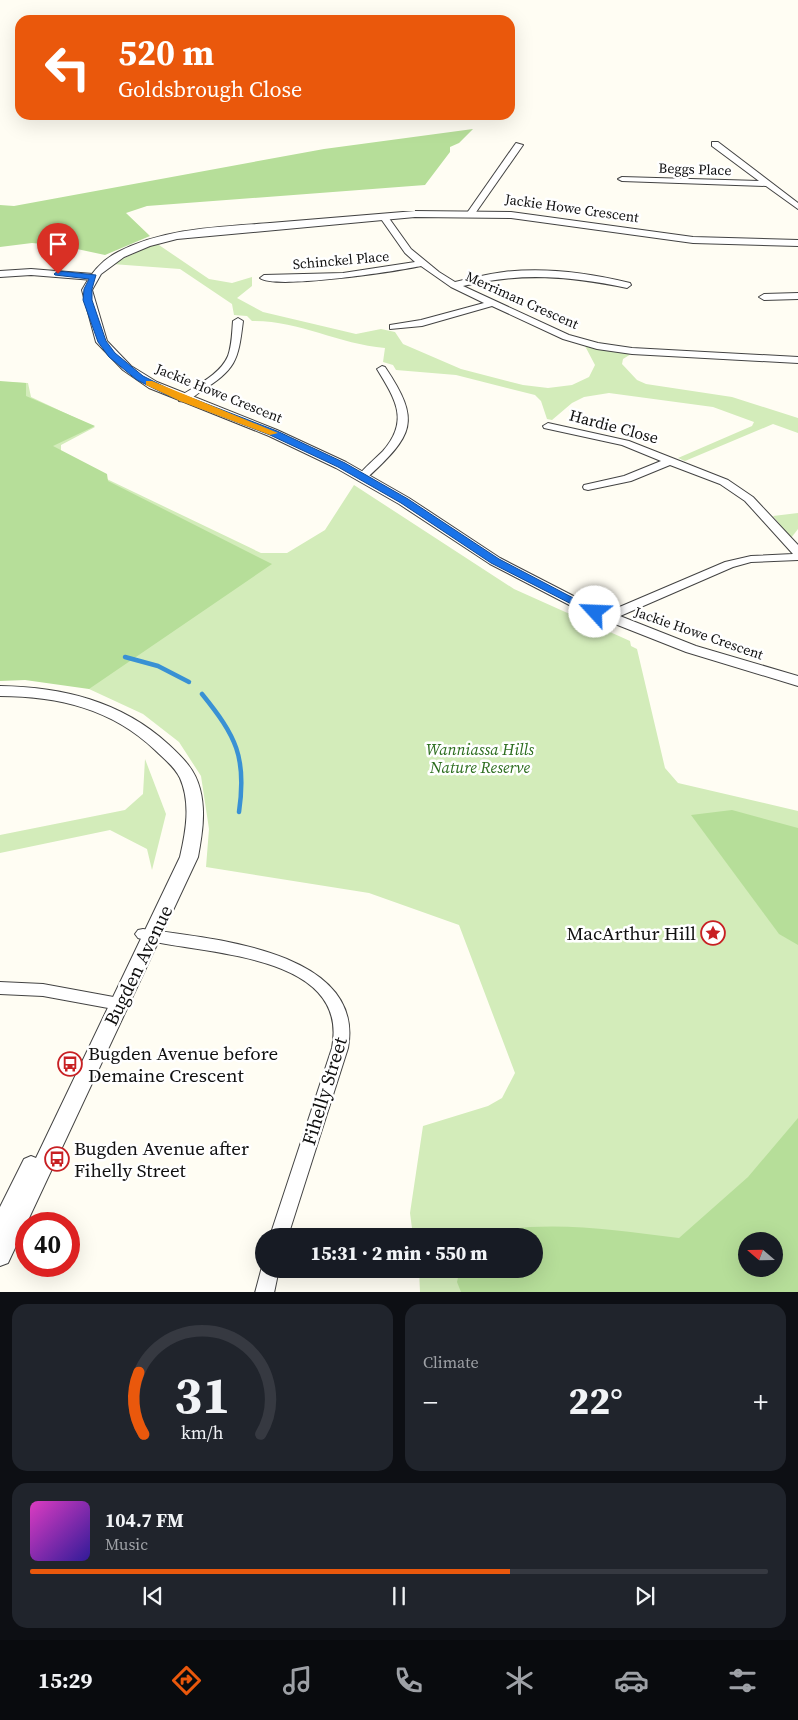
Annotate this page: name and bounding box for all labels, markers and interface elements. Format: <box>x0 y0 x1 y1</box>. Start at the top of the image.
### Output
text: 520 m <box>118 29 214 77</box>
icon: left <box>35 35 100 100</box>
text: Goldsbrough Close <box>118 74 302 104</box>
street label: Beggs Place <box>658 158 732 180</box>
street label: Jackie Howe Crescent <box>503 189 641 227</box>
pin <box>37 223 79 274</box>
icon: arrive <box>44 230 72 258</box>
street label: Schinckel Place <box>292 246 390 274</box>
street label: Merriman Crescent <box>462 266 582 334</box>
street label: Jackie Howe Crescent <box>152 358 286 428</box>
street label: Hardie Close <box>567 404 661 448</box>
position arrow <box>568 585 620 637</box>
street label: Jackie Howe Crescent <box>631 601 766 665</box>
park label: Wanniassa Hills Nature Reserve <box>426 738 534 778</box>
street label: Bugden Avenue <box>98 900 178 1030</box>
place label: MacArthur Hill <box>566 920 696 946</box>
place icon: MacArthur Hill <box>700 920 726 946</box>
street label: Fihelly Street <box>295 1033 353 1148</box>
place label: Bugden Avenue before Demaine Crescent <box>88 1040 278 1088</box>
bus stop icon: Bugden Avenue before Demaine Crescent <box>57 1051 83 1077</box>
place label: Bugden Avenue after Fihelly Street <box>74 1135 249 1183</box>
bus stop icon: Bugden Avenue after Fihelly Street <box>44 1146 70 1172</box>
speed limit sign: 40 <box>15 1212 80 1277</box>
north arrow <box>738 1232 782 1278</box>
map controls <box>738 1232 783 1277</box>
text: 15:31 · 2 min · 550 m <box>310 1240 488 1266</box>
text: Climate <box>423 1351 479 1373</box>
text: 31 <box>174 1359 231 1430</box>
text: 22° <box>568 1375 623 1427</box>
text: − <box>423 1383 438 1421</box>
text: + <box>753 1383 768 1421</box>
text: km/h <box>181 1420 224 1445</box>
text: 104.7 FM <box>105 1507 184 1533</box>
text: Music <box>105 1533 148 1555</box>
icon: previous <box>139 1582 167 1610</box>
icon: pause <box>385 1582 413 1610</box>
icon: next <box>631 1582 659 1610</box>
icon: directions <box>169 1663 204 1698</box>
icon: music <box>280 1663 315 1698</box>
icon: phone <box>391 1663 426 1698</box>
icon: climate <box>502 1663 537 1698</box>
icon: car <box>614 1663 649 1698</box>
icon: filters <box>725 1663 760 1698</box>
text: 15:29 <box>38 1665 92 1695</box>

